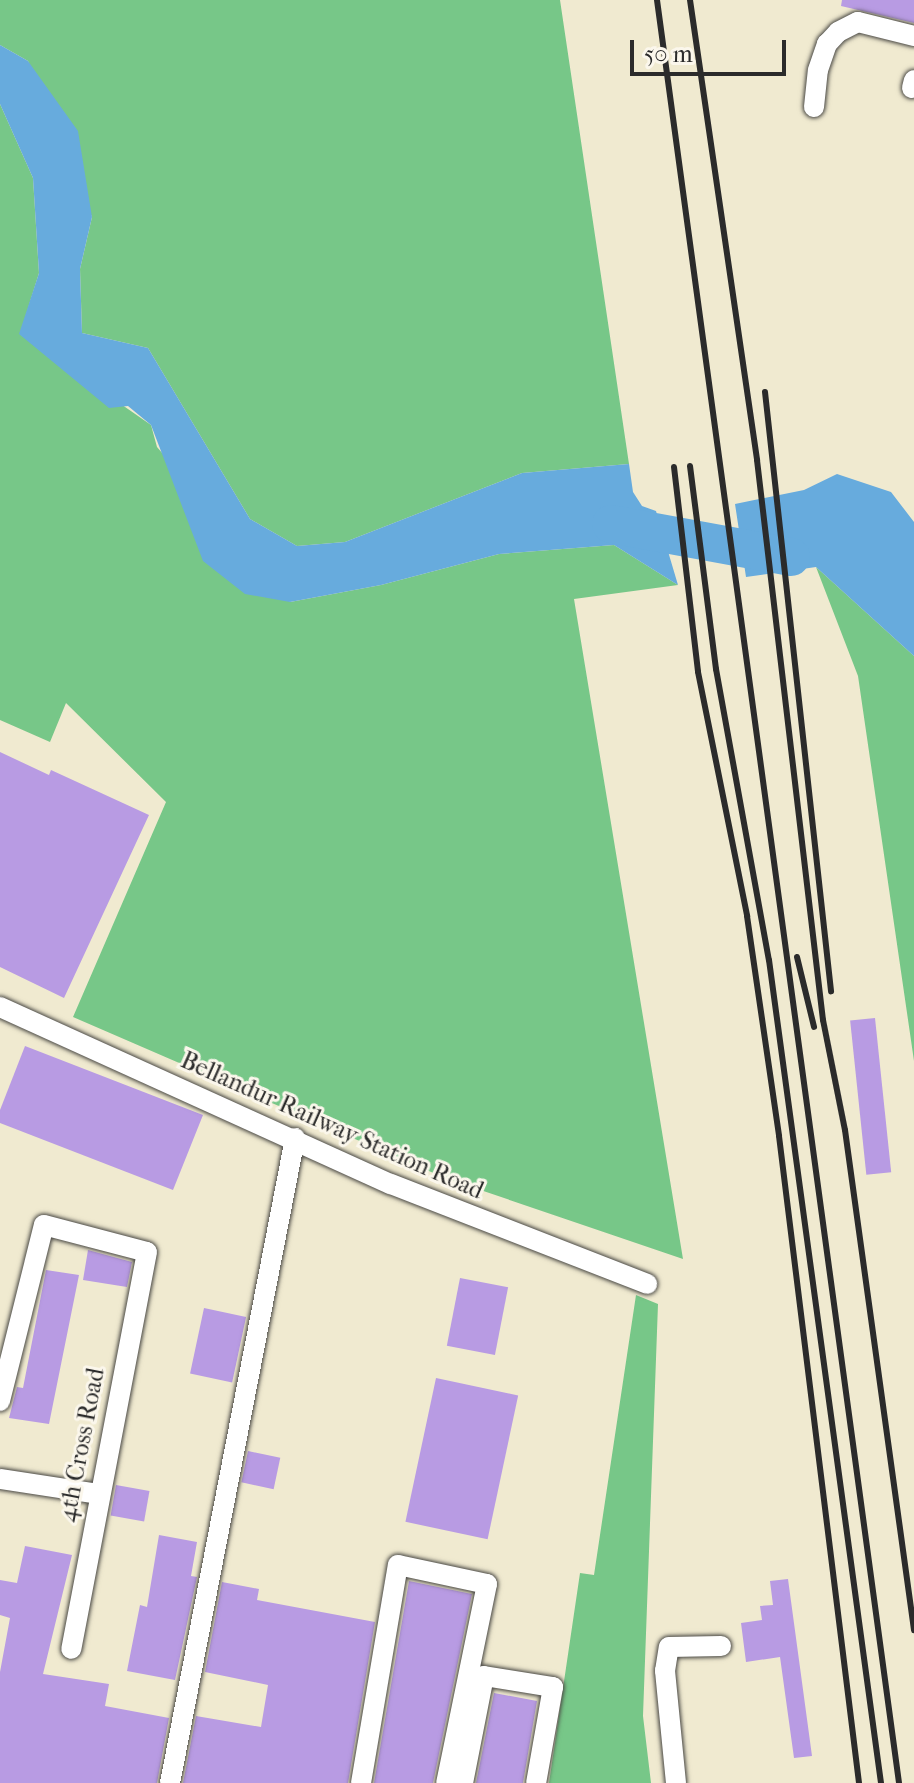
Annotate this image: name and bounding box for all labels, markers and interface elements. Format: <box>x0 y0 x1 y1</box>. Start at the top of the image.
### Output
scale bar <box>634 24 790 74</box>
text: 50 m <box>644 40 693 68</box>
street label: Bellandur Railway Station Road <box>176 1046 488 1206</box>
street label: 4th Cross Road <box>53 1366 111 1524</box>

